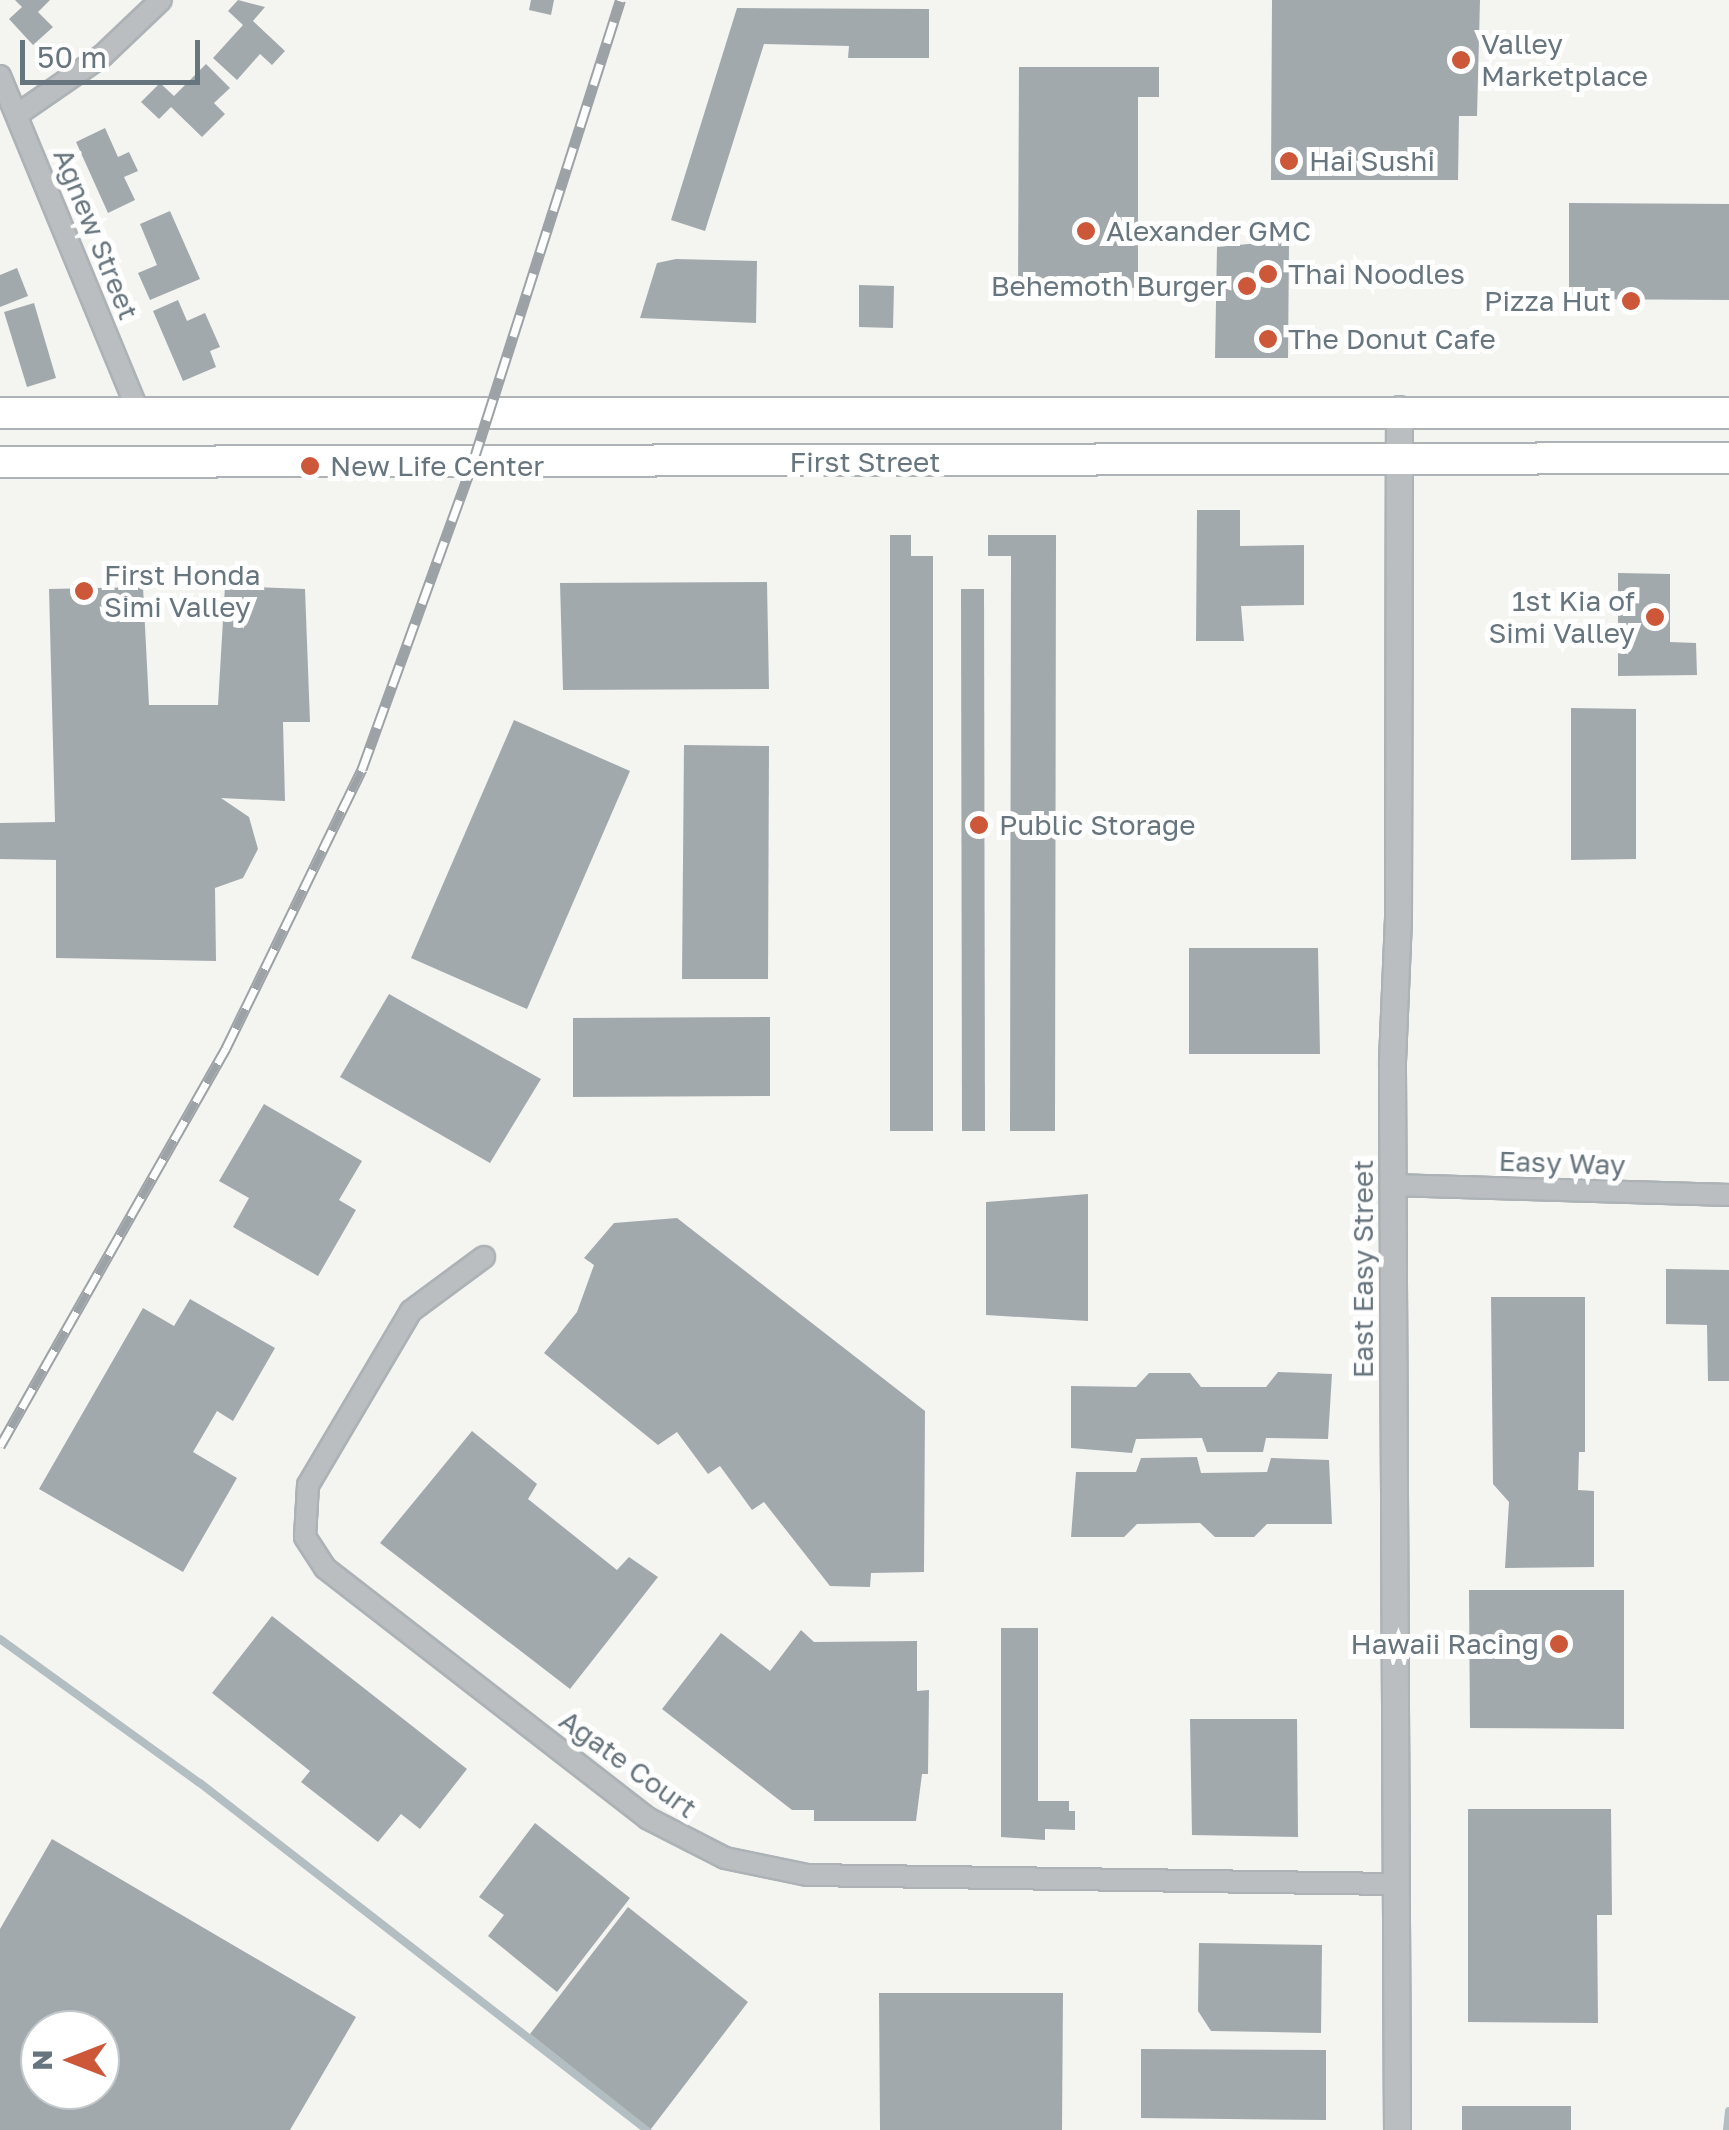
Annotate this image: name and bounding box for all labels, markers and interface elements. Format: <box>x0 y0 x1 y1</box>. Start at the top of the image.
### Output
scale bar <box>25 20 205 82</box>
place label: Valley Marketplace <box>1481 27 1648 93</box>
text: 50 m <box>37 39 107 75</box>
marker: Valley Marketplace <box>1450 49 1472 71</box>
street label: Agnew Street <box>46 144 146 324</box>
place label: Hai Sushi <box>1309 144 1435 178</box>
marker: Hai Sushi <box>1278 150 1300 172</box>
place label: Alexander GMC <box>1106 214 1311 248</box>
marker: Alexander GMC <box>1075 220 1097 242</box>
place label: Thai Noodles <box>1288 257 1465 291</box>
marker: Thai Noodles <box>1257 263 1279 285</box>
place label: Behemoth Burger <box>991 269 1227 303</box>
marker: Behemoth Burger <box>1236 275 1258 297</box>
place label: Pizza Hut <box>1484 284 1611 318</box>
marker: Pizza Hut <box>1620 290 1642 312</box>
place label: The Donut Cafe <box>1288 322 1496 356</box>
marker: The Donut Cafe <box>1257 328 1279 350</box>
street label: First Street <box>789 445 941 479</box>
place label: New Life Center <box>330 449 544 483</box>
marker: New Life Center <box>299 455 321 477</box>
place label: First Honda Simi Valley <box>104 558 260 624</box>
marker: First Honda Simi Valley <box>73 580 95 602</box>
place label: 1st Kia of Simi Valley <box>1488 584 1635 650</box>
marker: 1st Kia of Simi Valley <box>1644 606 1666 628</box>
place label: Public Storage <box>999 808 1196 842</box>
marker: Public Storage <box>968 814 990 836</box>
street label: Easy Way <box>1498 1144 1626 1182</box>
street label: East Easy Street <box>1346 1160 1380 1378</box>
place label: Hawaii Racing <box>1350 1627 1539 1661</box>
marker: Hawaii Racing <box>1548 1633 1570 1655</box>
street label: Agate Court <box>553 1703 703 1825</box>
north arrow <box>20 2010 120 2110</box>
text: N <box>25 2049 58 2071</box>

